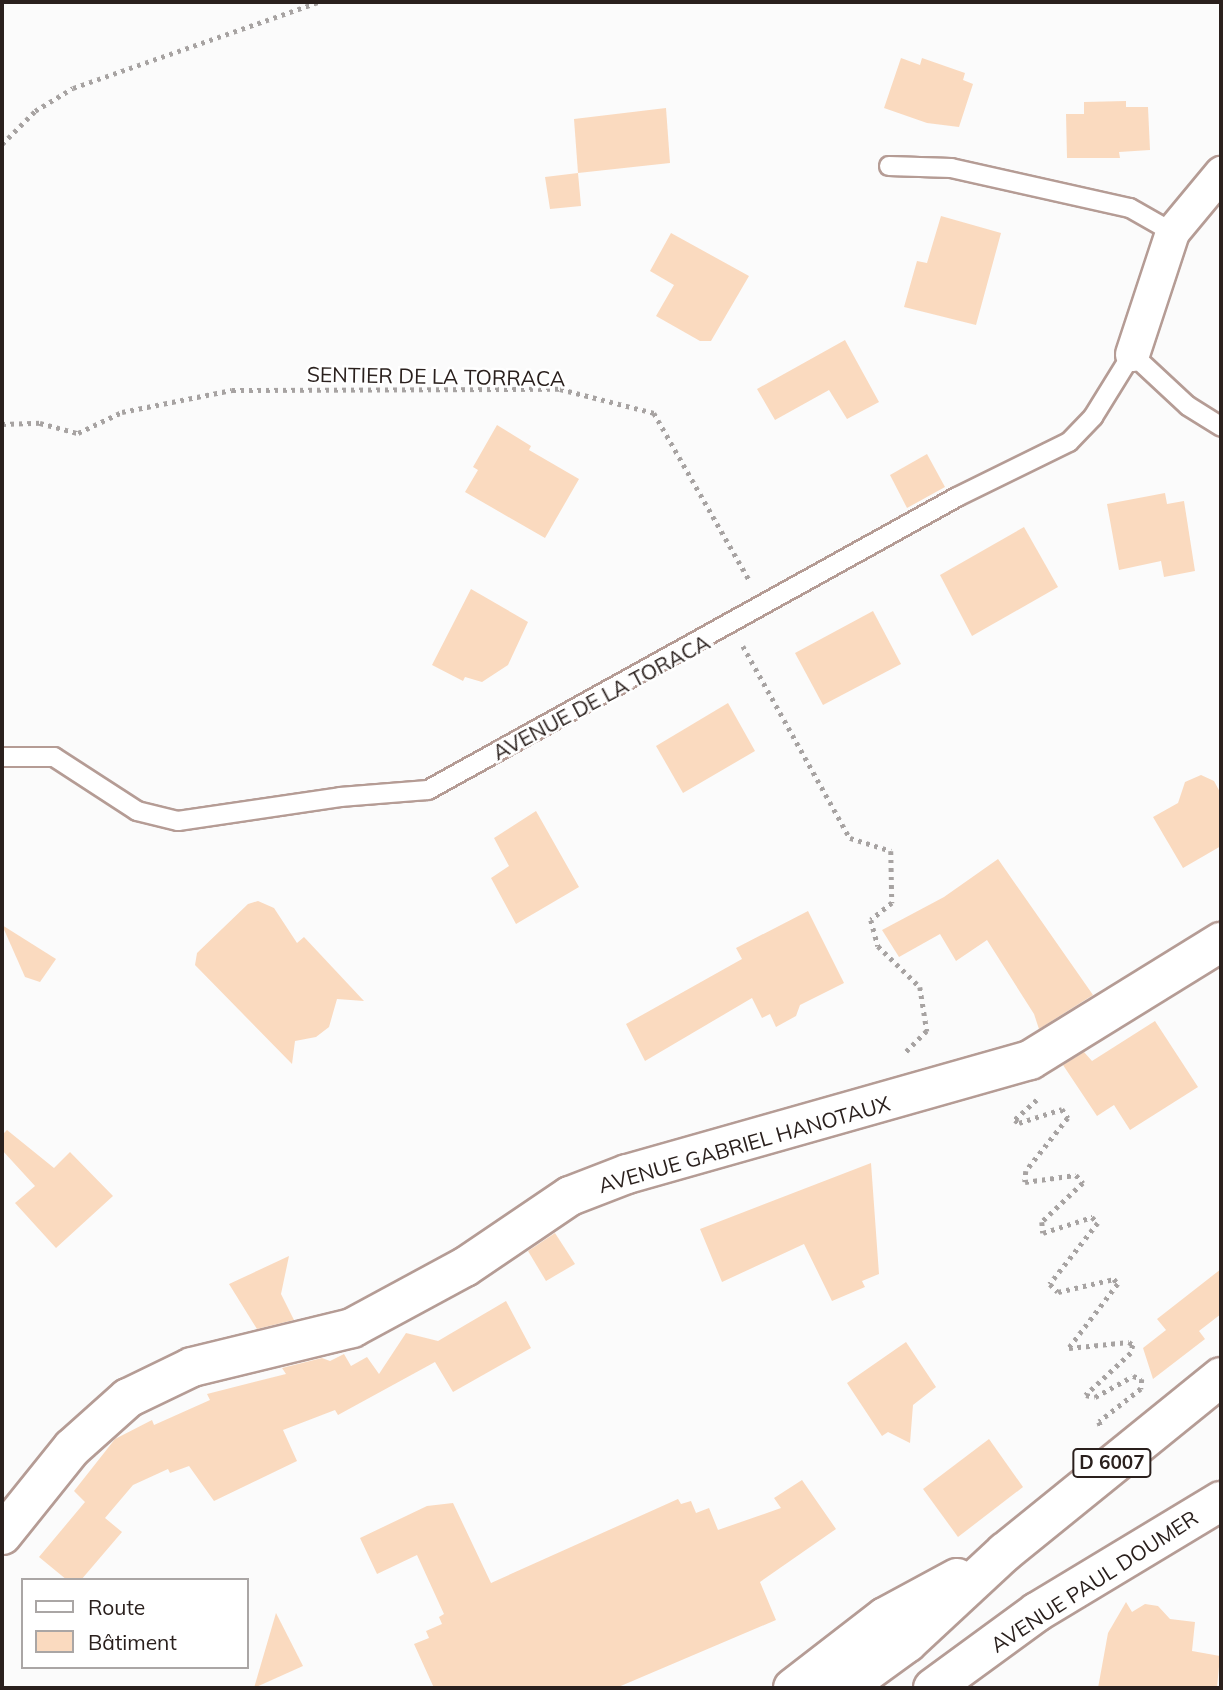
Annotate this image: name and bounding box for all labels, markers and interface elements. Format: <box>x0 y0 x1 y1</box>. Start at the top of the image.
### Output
street label: SENTIER DE LA TORRACA <box>307 361 565 391</box>
street label: AVENUE DE LA TORACA <box>488 629 714 765</box>
street label: AVENUE GABRIEL HANOTAUX <box>595 1090 893 1198</box>
road number: D 6007 <box>1072 1448 1152 1478</box>
street label: AVENUE PAUL DOUMER <box>986 1505 1202 1657</box>
legend <box>21 1578 248 1669</box>
text: Route <box>88 1594 145 1620</box>
text: Bâtiment <box>88 1629 177 1655</box>

